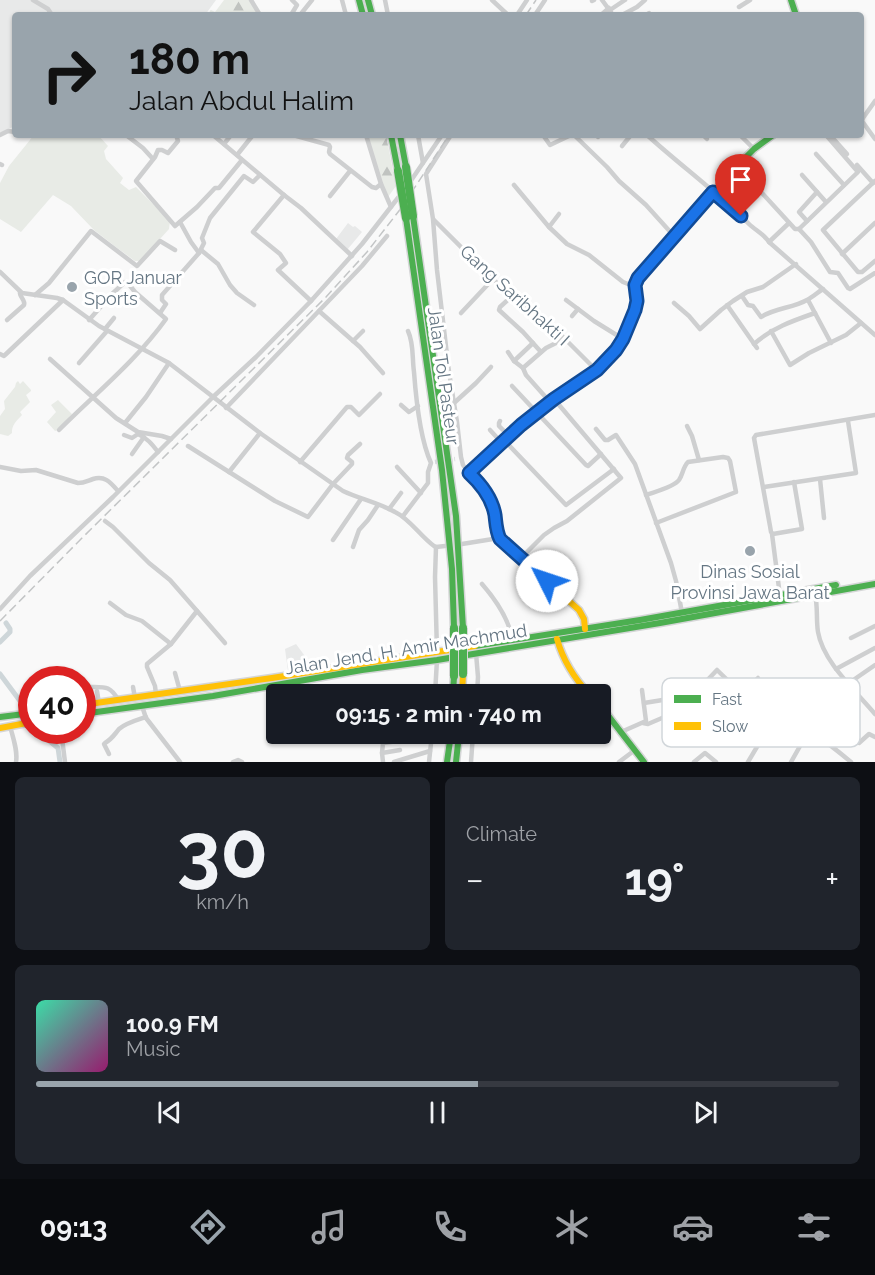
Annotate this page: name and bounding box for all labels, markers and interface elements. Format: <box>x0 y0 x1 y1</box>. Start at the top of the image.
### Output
text: 180 m <box>129 35 250 84</box>
icon: right <box>30 36 108 114</box>
text: Jalan Abdul Halim <box>129 85 354 116</box>
pin <box>715 154 766 216</box>
icon: arrive <box>724 163 757 196</box>
street label: Gang Saribhakti I <box>456 240 574 350</box>
place label: GOR Januar Sports <box>84 267 183 309</box>
marker: GOR Januar Sports <box>65 280 79 294</box>
street label: Jalan Tol Pasteur <box>424 306 464 447</box>
marker: Dinas Sosial Provinsi Jawa Barat <box>743 544 757 558</box>
position arrow <box>515 549 579 613</box>
place label: Dinas Sosial Provinsi Jawa Barat <box>670 561 830 603</box>
street label: Jalan Jend. H. Amir Machmud <box>284 620 528 678</box>
speed limit sign: 40 <box>18 666 96 744</box>
legend <box>662 678 860 747</box>
text: Fast <box>712 690 743 709</box>
text: 09:15 · 2 min · 740 m <box>335 701 542 727</box>
text: Slow <box>712 717 748 736</box>
text: 30 <box>177 805 268 896</box>
text: Climate <box>466 822 537 846</box>
text: 19° <box>624 853 685 906</box>
text: − <box>466 860 484 899</box>
text: + <box>825 860 839 899</box>
text: km/h <box>196 890 249 914</box>
text: 100.9 FM <box>126 1011 219 1037</box>
text: Music <box>126 1037 180 1061</box>
icon: previous <box>153 1096 186 1129</box>
icon: pause <box>421 1096 454 1129</box>
icon: next <box>689 1096 722 1129</box>
icon: directions <box>187 1206 229 1248</box>
icon: music <box>308 1206 350 1248</box>
icon: phone <box>429 1206 471 1248</box>
icon: climate <box>551 1206 593 1248</box>
icon: car <box>672 1206 714 1248</box>
icon: filters <box>793 1206 835 1248</box>
text: 09:13 <box>40 1212 107 1243</box>

